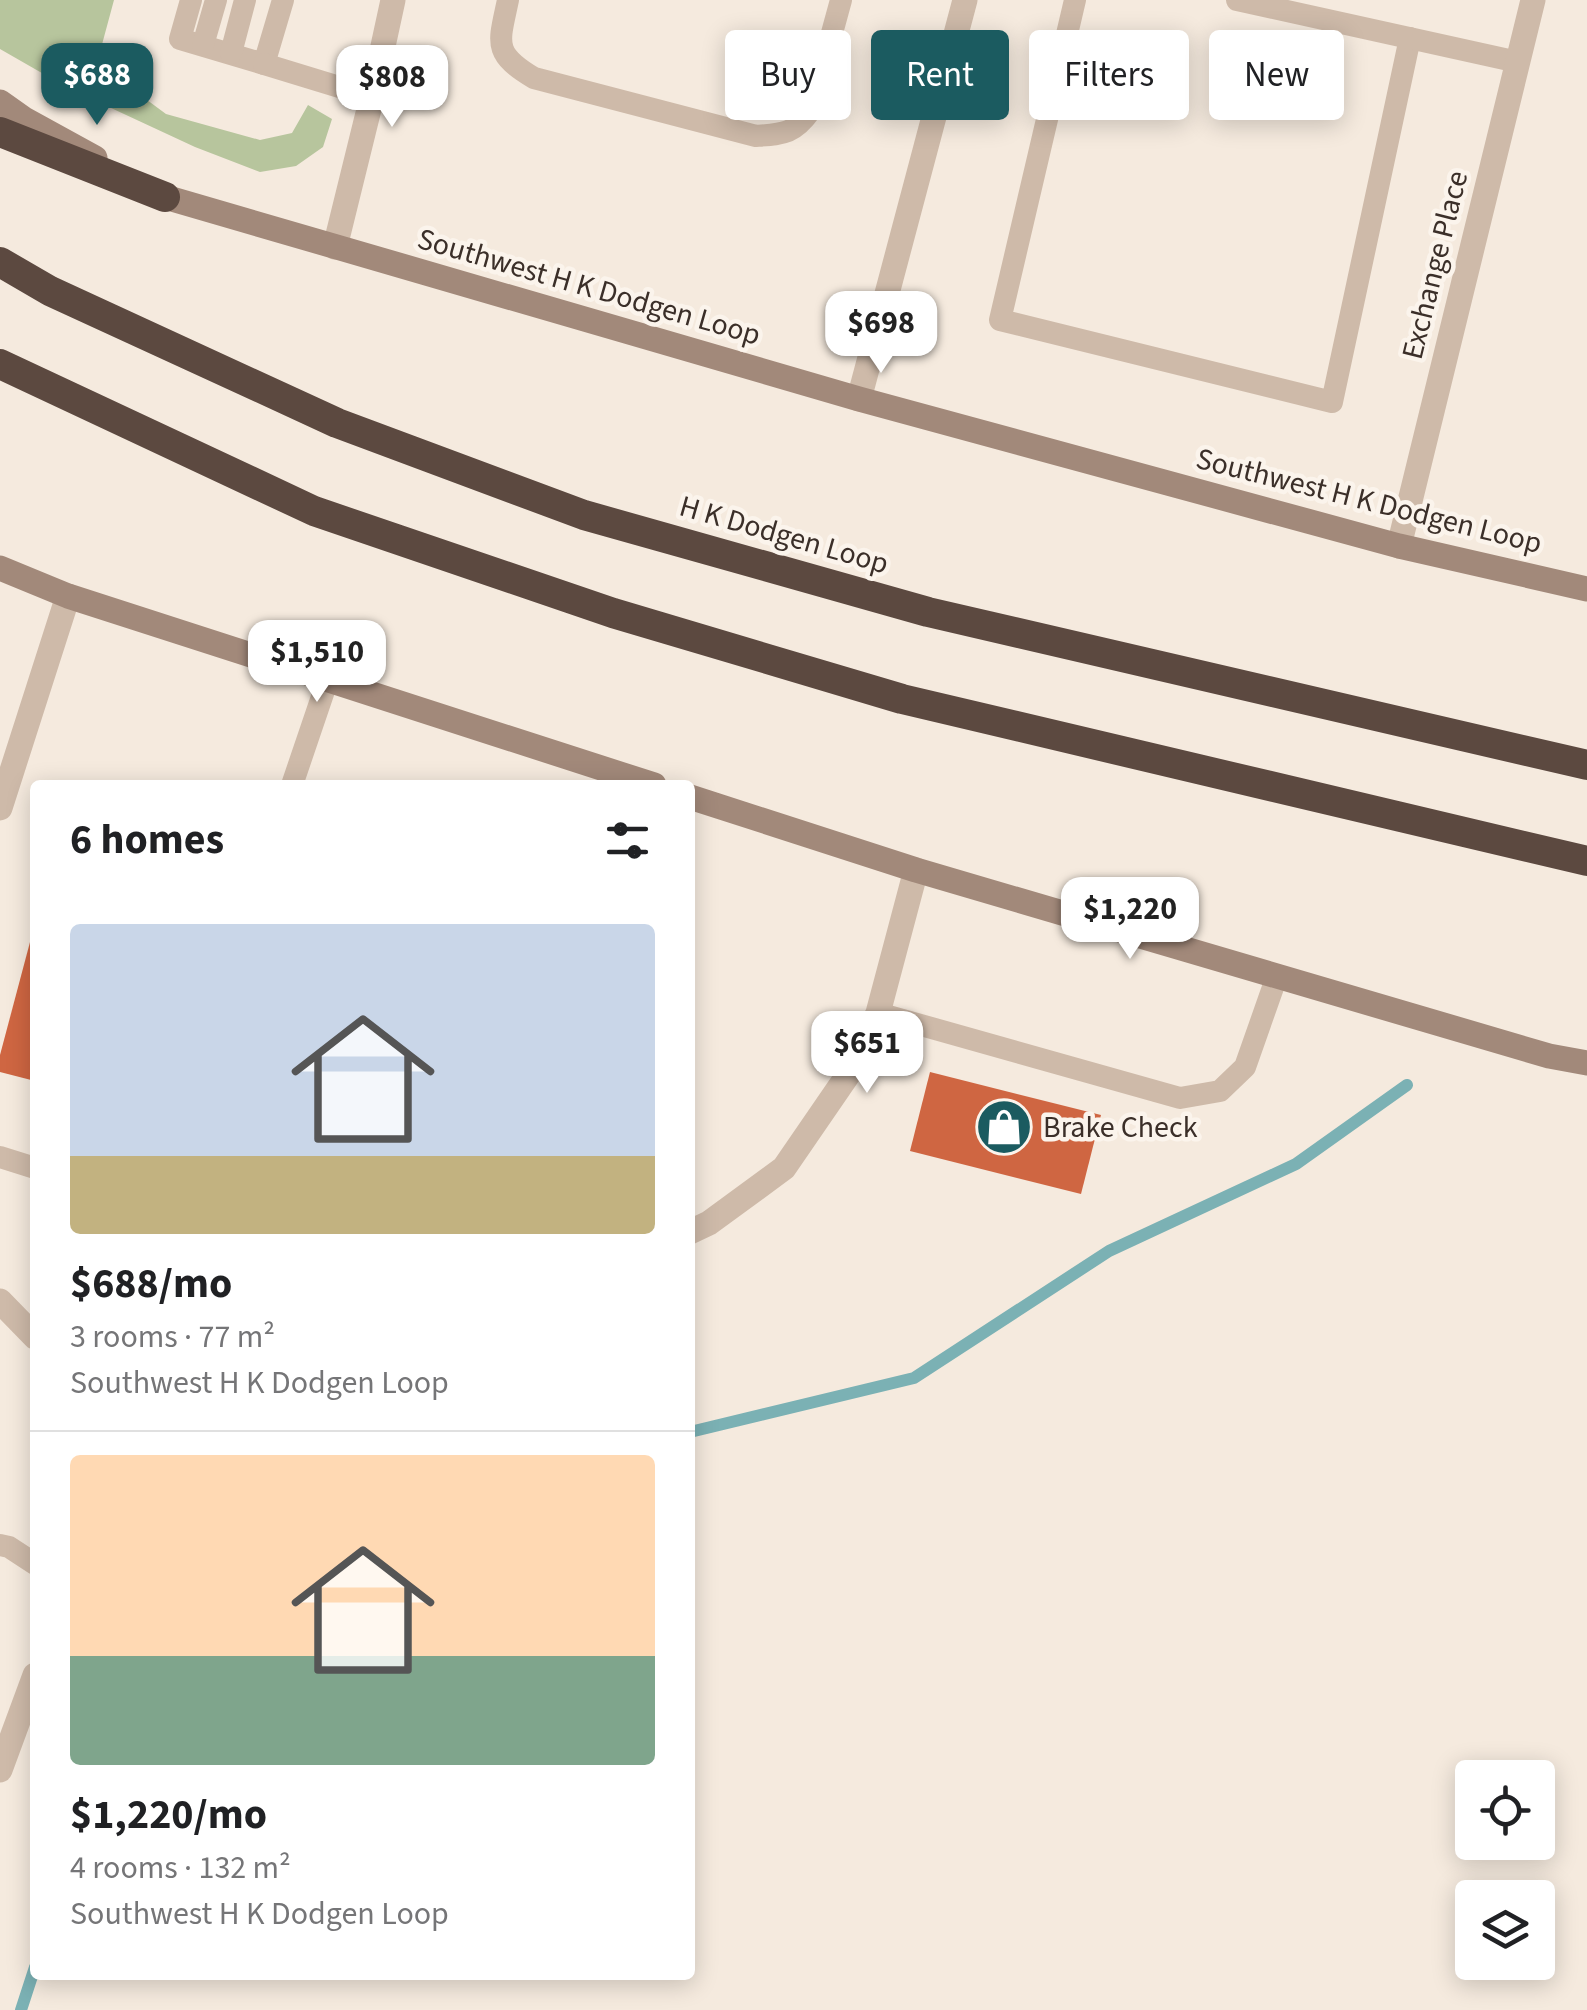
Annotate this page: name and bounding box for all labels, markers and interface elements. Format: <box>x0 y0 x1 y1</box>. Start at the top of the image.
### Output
chip: Buy <box>725 30 851 120</box>
chip: Rent <box>871 30 1009 120</box>
chip: Filters <box>1029 30 1189 120</box>
chip: New <box>1209 30 1344 120</box>
pin: $688 <box>38 43 156 128</box>
pin: $808 <box>333 45 451 130</box>
text: $688 <box>63 52 131 98</box>
text: $808 <box>358 54 426 100</box>
street label: Exchange Place <box>1391 166 1479 364</box>
street label: Southwest H K Dodgen Loop <box>412 217 766 357</box>
pin: $698 <box>822 291 940 376</box>
text: $698 <box>847 300 915 346</box>
street label: Southwest H K Dodgen Loop <box>1191 437 1547 565</box>
street label: H K Dodgen Loop <box>674 485 894 585</box>
pin: $1,510 <box>236 620 398 705</box>
text: $1,510 <box>270 629 364 675</box>
text: 6 homes <box>70 810 224 870</box>
icon: filters <box>600 813 655 868</box>
pin: $1,220 <box>1049 877 1211 962</box>
text: $1,220 <box>1083 886 1177 932</box>
icon: home <box>273 989 453 1169</box>
pin: $651 <box>808 1011 926 1096</box>
text: $651 <box>833 1020 901 1066</box>
shop icon: Brake Check <box>974 1097 1034 1157</box>
place label: Brake Check <box>1043 1106 1198 1149</box>
text: $688/mo <box>70 1254 232 1314</box>
text: 3 rooms · 77 m² <box>70 1314 275 1360</box>
text: Southwest H K Dodgen Loop <box>70 1360 449 1406</box>
icon: home <box>273 1520 453 1700</box>
map controls <box>1455 1760 1555 1980</box>
button: locate <box>1455 1760 1555 1860</box>
text: $1,220/mo <box>70 1785 267 1845</box>
text: 4 rooms · 132 m² <box>70 1845 291 1891</box>
button: layers <box>1455 1880 1555 1980</box>
text: Southwest H K Dodgen Loop <box>70 1891 449 1937</box>

